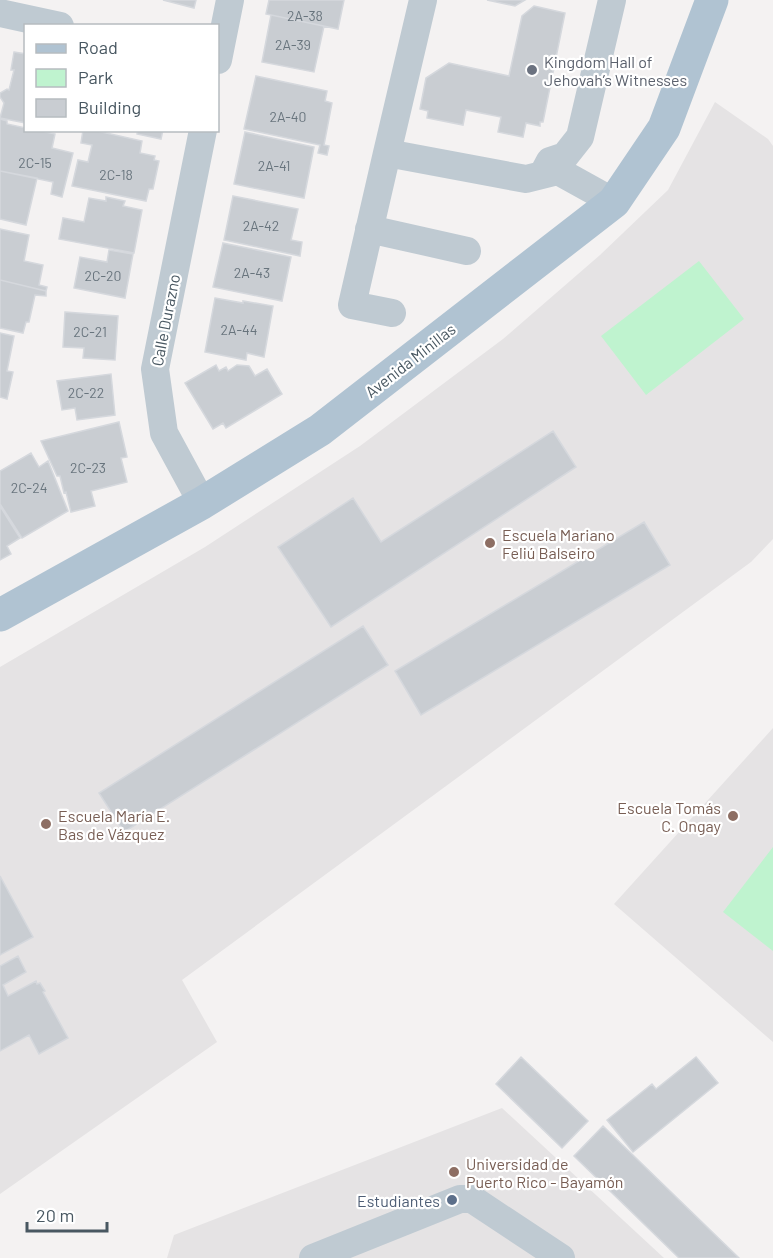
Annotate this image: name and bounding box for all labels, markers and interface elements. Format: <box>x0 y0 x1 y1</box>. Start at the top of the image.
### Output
house number: 2A-38 <box>287 7 323 24</box>
legend <box>24 24 219 132</box>
text: Road <box>78 36 118 58</box>
house number: 2A-39 <box>275 36 311 53</box>
place label: Kingdom Hall of Jehovah’s Witnesses <box>544 52 687 89</box>
marker: Kingdom Hall of Jehovah’s Witnesses <box>525 63 539 77</box>
text: Park <box>78 66 113 88</box>
text: Building <box>78 96 141 118</box>
house number: 2A-40 <box>270 108 306 125</box>
house number: 2C-15 <box>18 154 52 171</box>
house number: 2A-41 <box>258 157 290 174</box>
house number: 2C-18 <box>99 166 133 183</box>
house number: 2A-42 <box>243 217 279 234</box>
house number: 2A-43 <box>234 264 270 281</box>
house number: 2C-20 <box>85 267 121 284</box>
street label: Calle Durazno <box>147 272 183 368</box>
street label: Avenida Minillas <box>361 319 459 401</box>
house number: 2A-44 <box>221 321 257 338</box>
house number: 2C-21 <box>73 323 107 340</box>
house number: 2C-22 <box>68 384 104 401</box>
house number: 2C-23 <box>70 459 106 476</box>
house number: 2C-24 <box>11 479 47 496</box>
place label: Escuela Mariano Feliú Balseiro <box>502 525 615 562</box>
marker: Escuela Mariano Feliú Balseiro <box>483 536 497 550</box>
place label: Escuela Tomás C. Ongay <box>617 798 722 835</box>
place label: Escuela María E. Bas de Vázquez <box>58 806 170 843</box>
marker: Escuela Tomás C. Ongay <box>726 809 740 823</box>
marker: Escuela María E. Bas de Vázquez <box>39 817 53 831</box>
place label: Universidad de Puerto Rico - Bayamón <box>466 1154 623 1191</box>
marker: Universidad de Puerto Rico - Bayamón <box>447 1165 461 1179</box>
place label: Estudiantes <box>357 1191 440 1210</box>
marker: Estudiantes <box>445 1193 459 1207</box>
scale bar <box>27 1195 106 1233</box>
text: 20 m <box>36 1204 74 1226</box>

